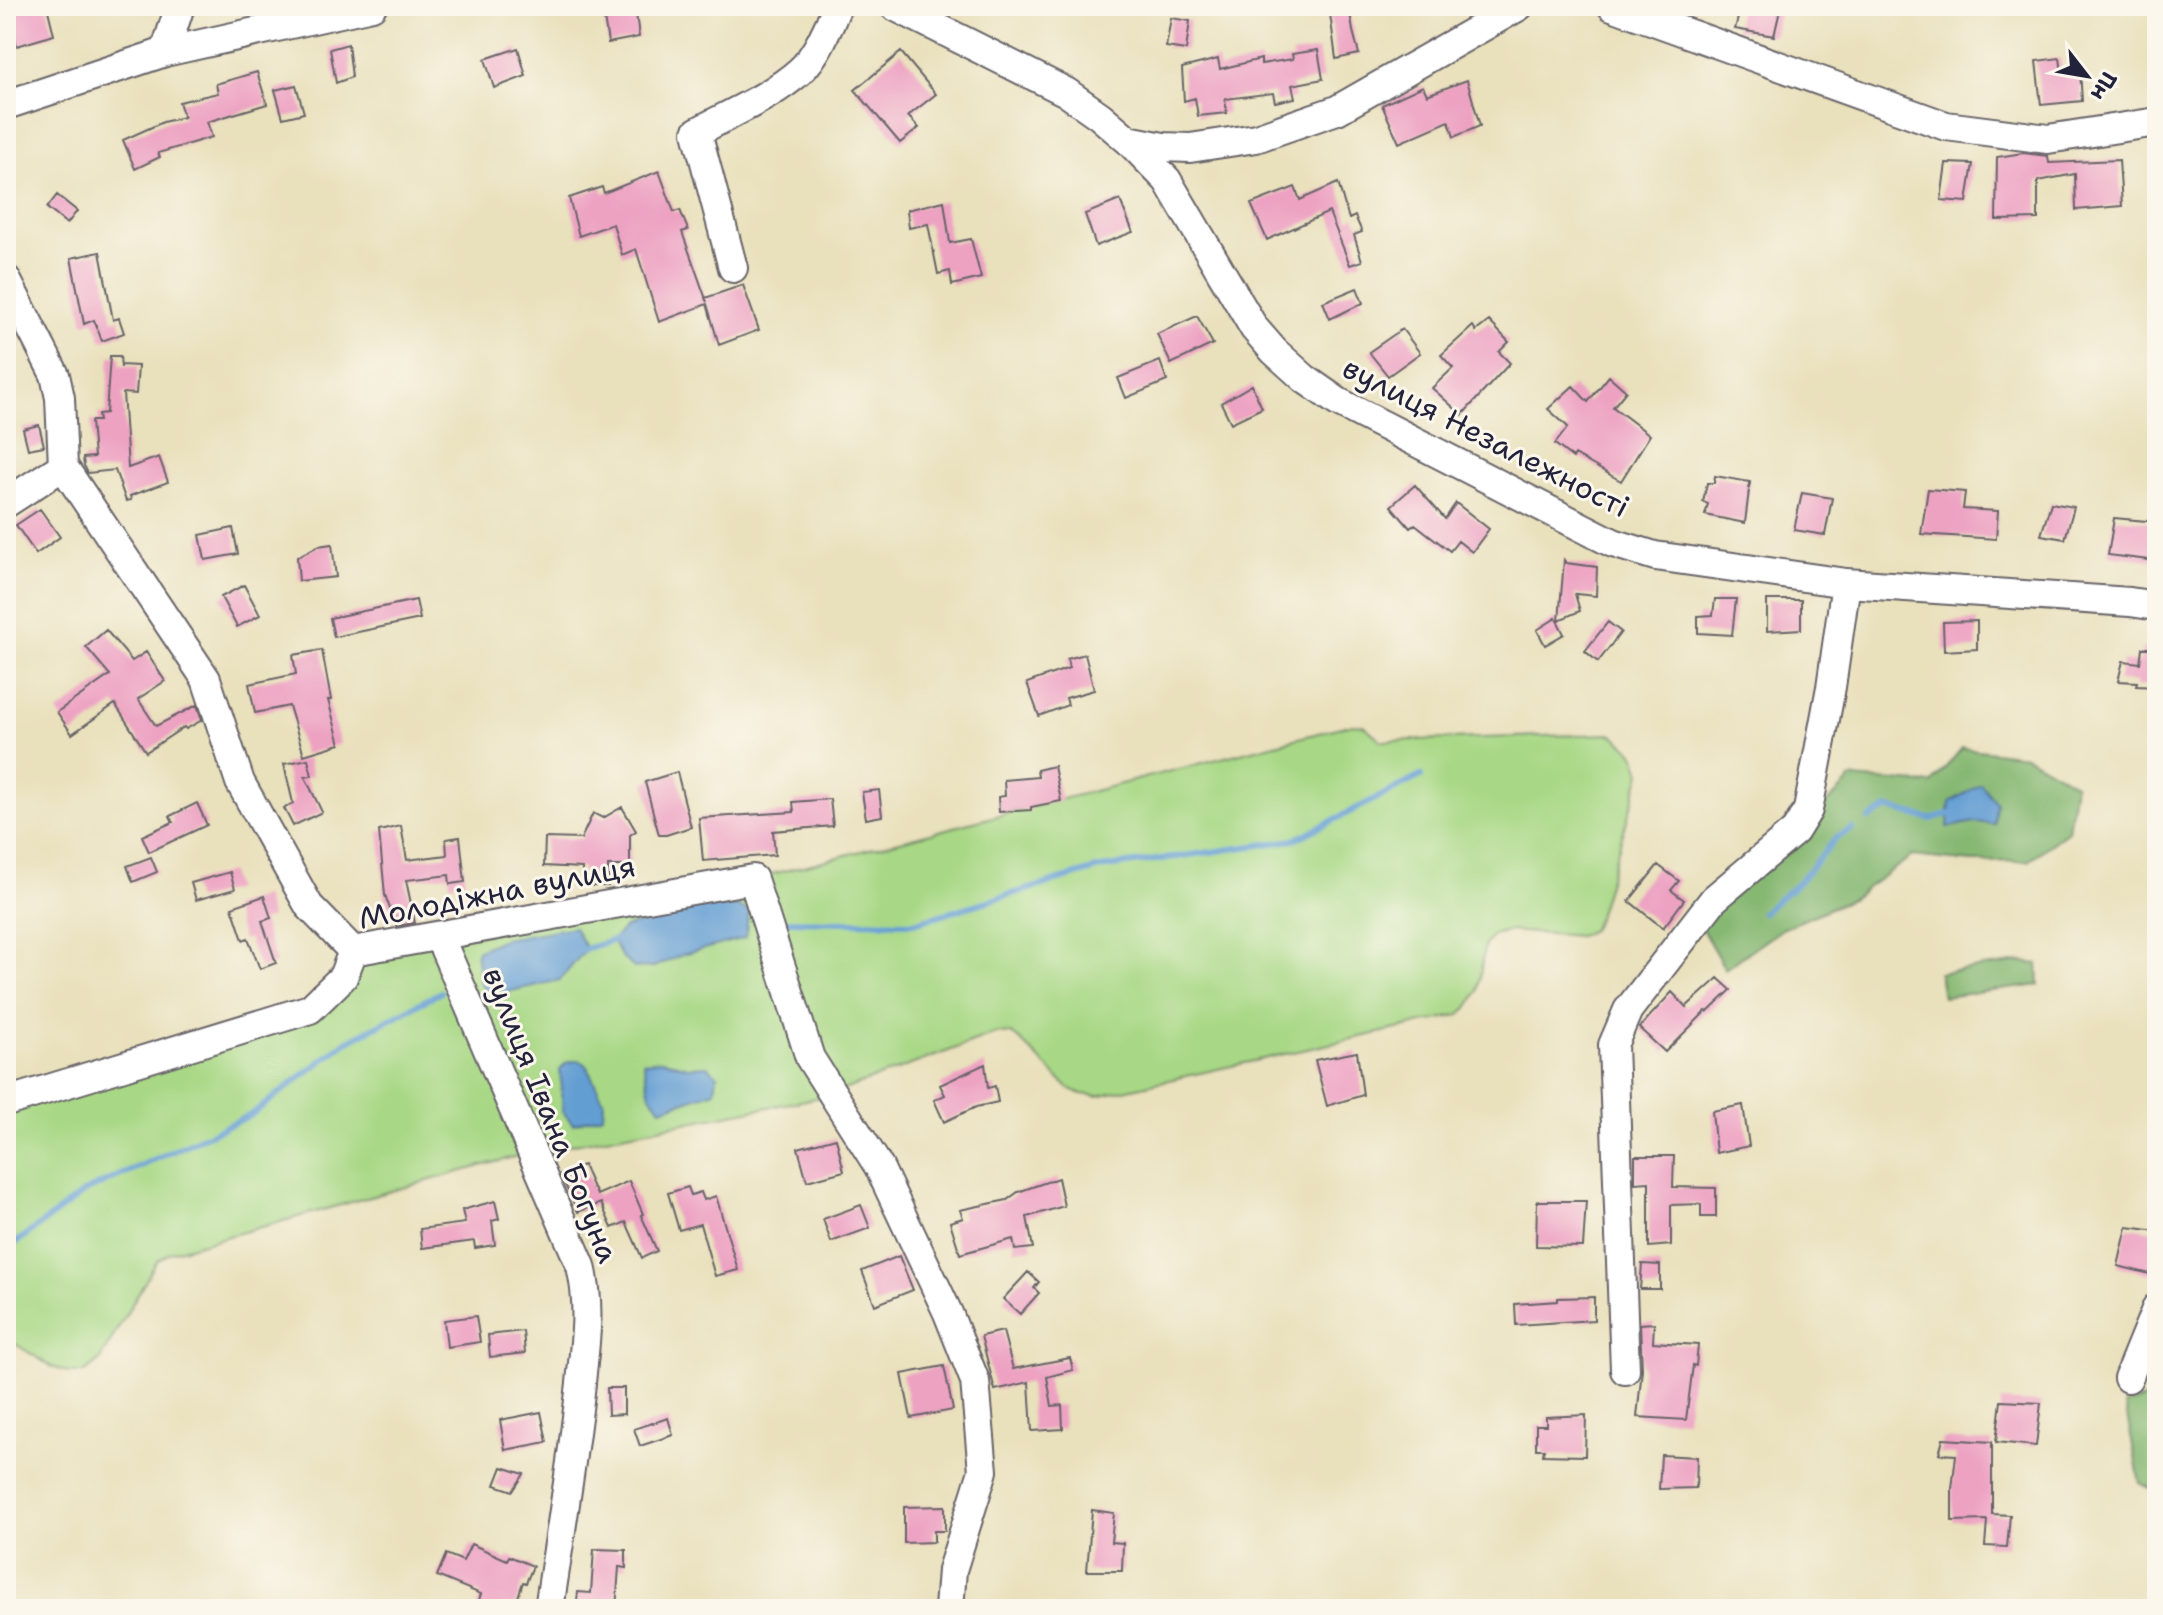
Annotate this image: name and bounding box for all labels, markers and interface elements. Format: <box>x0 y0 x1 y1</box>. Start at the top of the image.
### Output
north arrow <box>2047 36 2127 116</box>
text: Пн <box>2084 66 2124 106</box>
street label: вулиця Незалежності <box>1336 347 1636 527</box>
street label: Молодіжна вулиця <box>355 845 639 939</box>
street label: вулиця Івана Богуна <box>473 961 629 1269</box>

